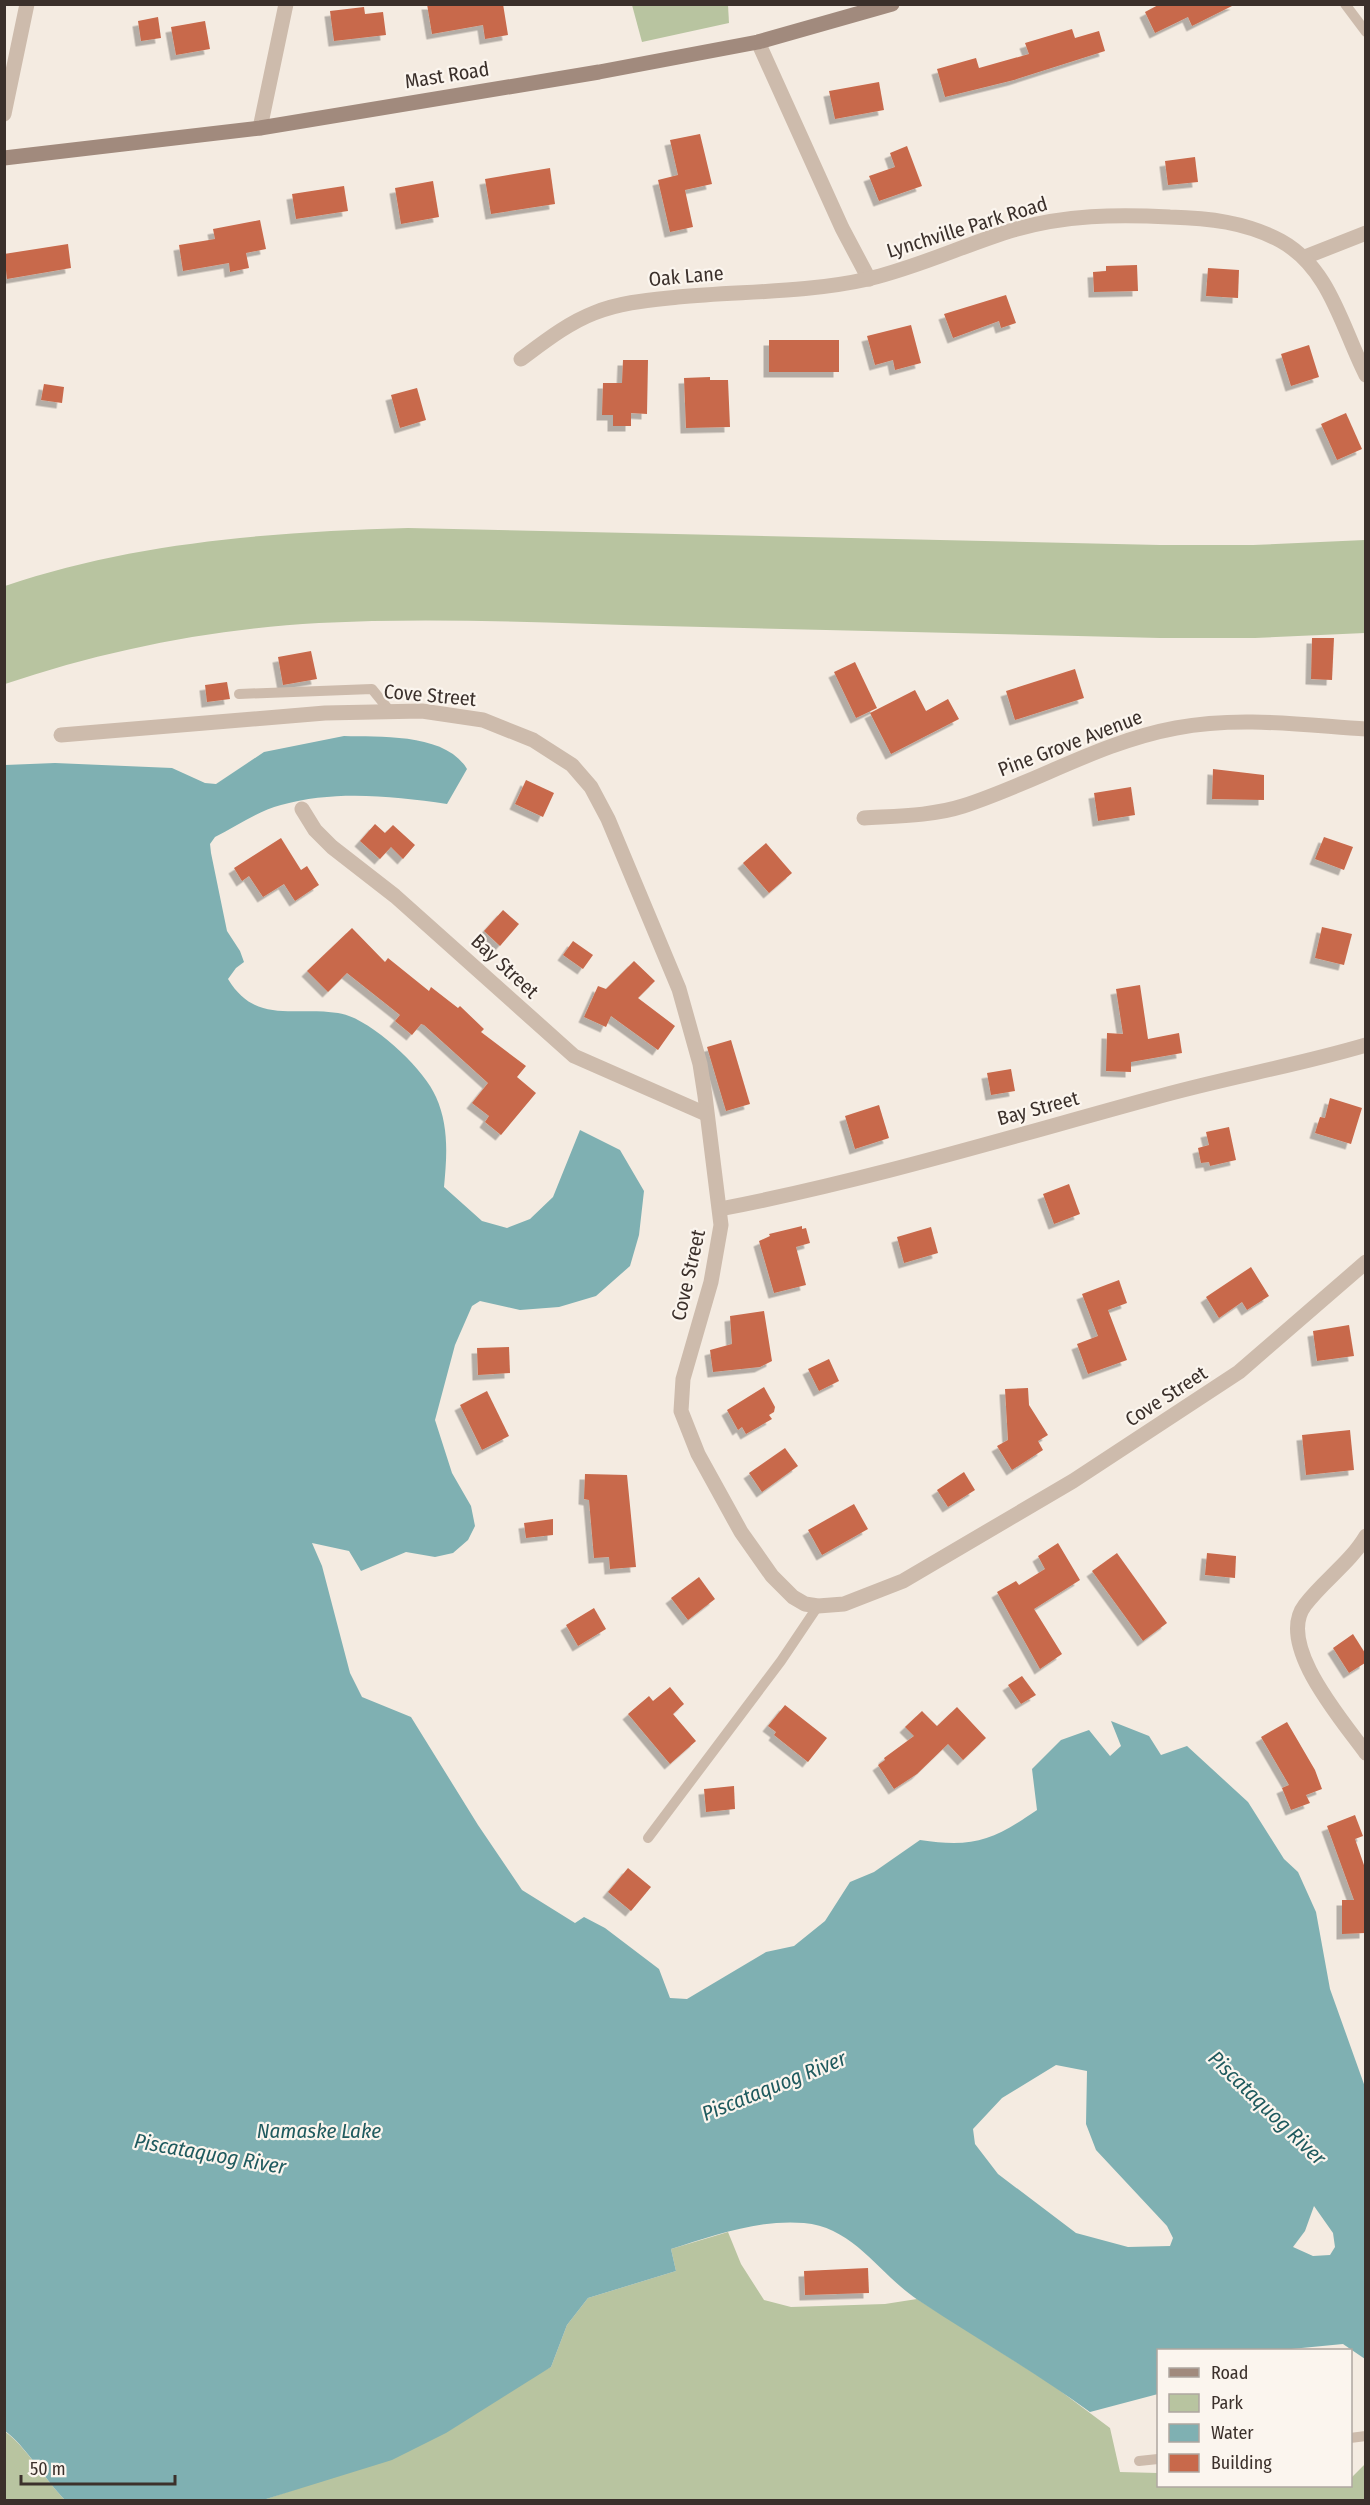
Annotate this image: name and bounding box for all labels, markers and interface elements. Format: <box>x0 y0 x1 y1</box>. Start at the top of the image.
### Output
street label: Mast Road <box>403 56 491 94</box>
street label: Lynchville Park Road <box>884 191 1050 263</box>
street label: Oak Lane <box>648 261 724 291</box>
street label: Cove Street <box>383 679 478 711</box>
street label: Pine Grove Avenue <box>995 704 1145 782</box>
street label: Bay Street <box>466 929 544 1003</box>
street label: Bay Street <box>995 1086 1082 1130</box>
street label: Cove Street <box>666 1227 710 1323</box>
street label: Cove Street <box>1121 1360 1212 1431</box>
water label: Piscataquog River <box>698 2045 851 2127</box>
water label: Piscataquog River <box>1203 2045 1332 2171</box>
water label: Namaske Lake <box>257 2118 381 2144</box>
water label: Piscataquog River <box>132 2128 289 2180</box>
legend <box>1157 2349 1352 2487</box>
text: Road <box>1211 2362 1248 2384</box>
text: Park <box>1211 2392 1244 2414</box>
text: Water <box>1211 2422 1254 2444</box>
scale bar <box>21 2448 176 2486</box>
text: Building <box>1211 2452 1272 2474</box>
text: 50 m <box>30 2458 66 2480</box>

